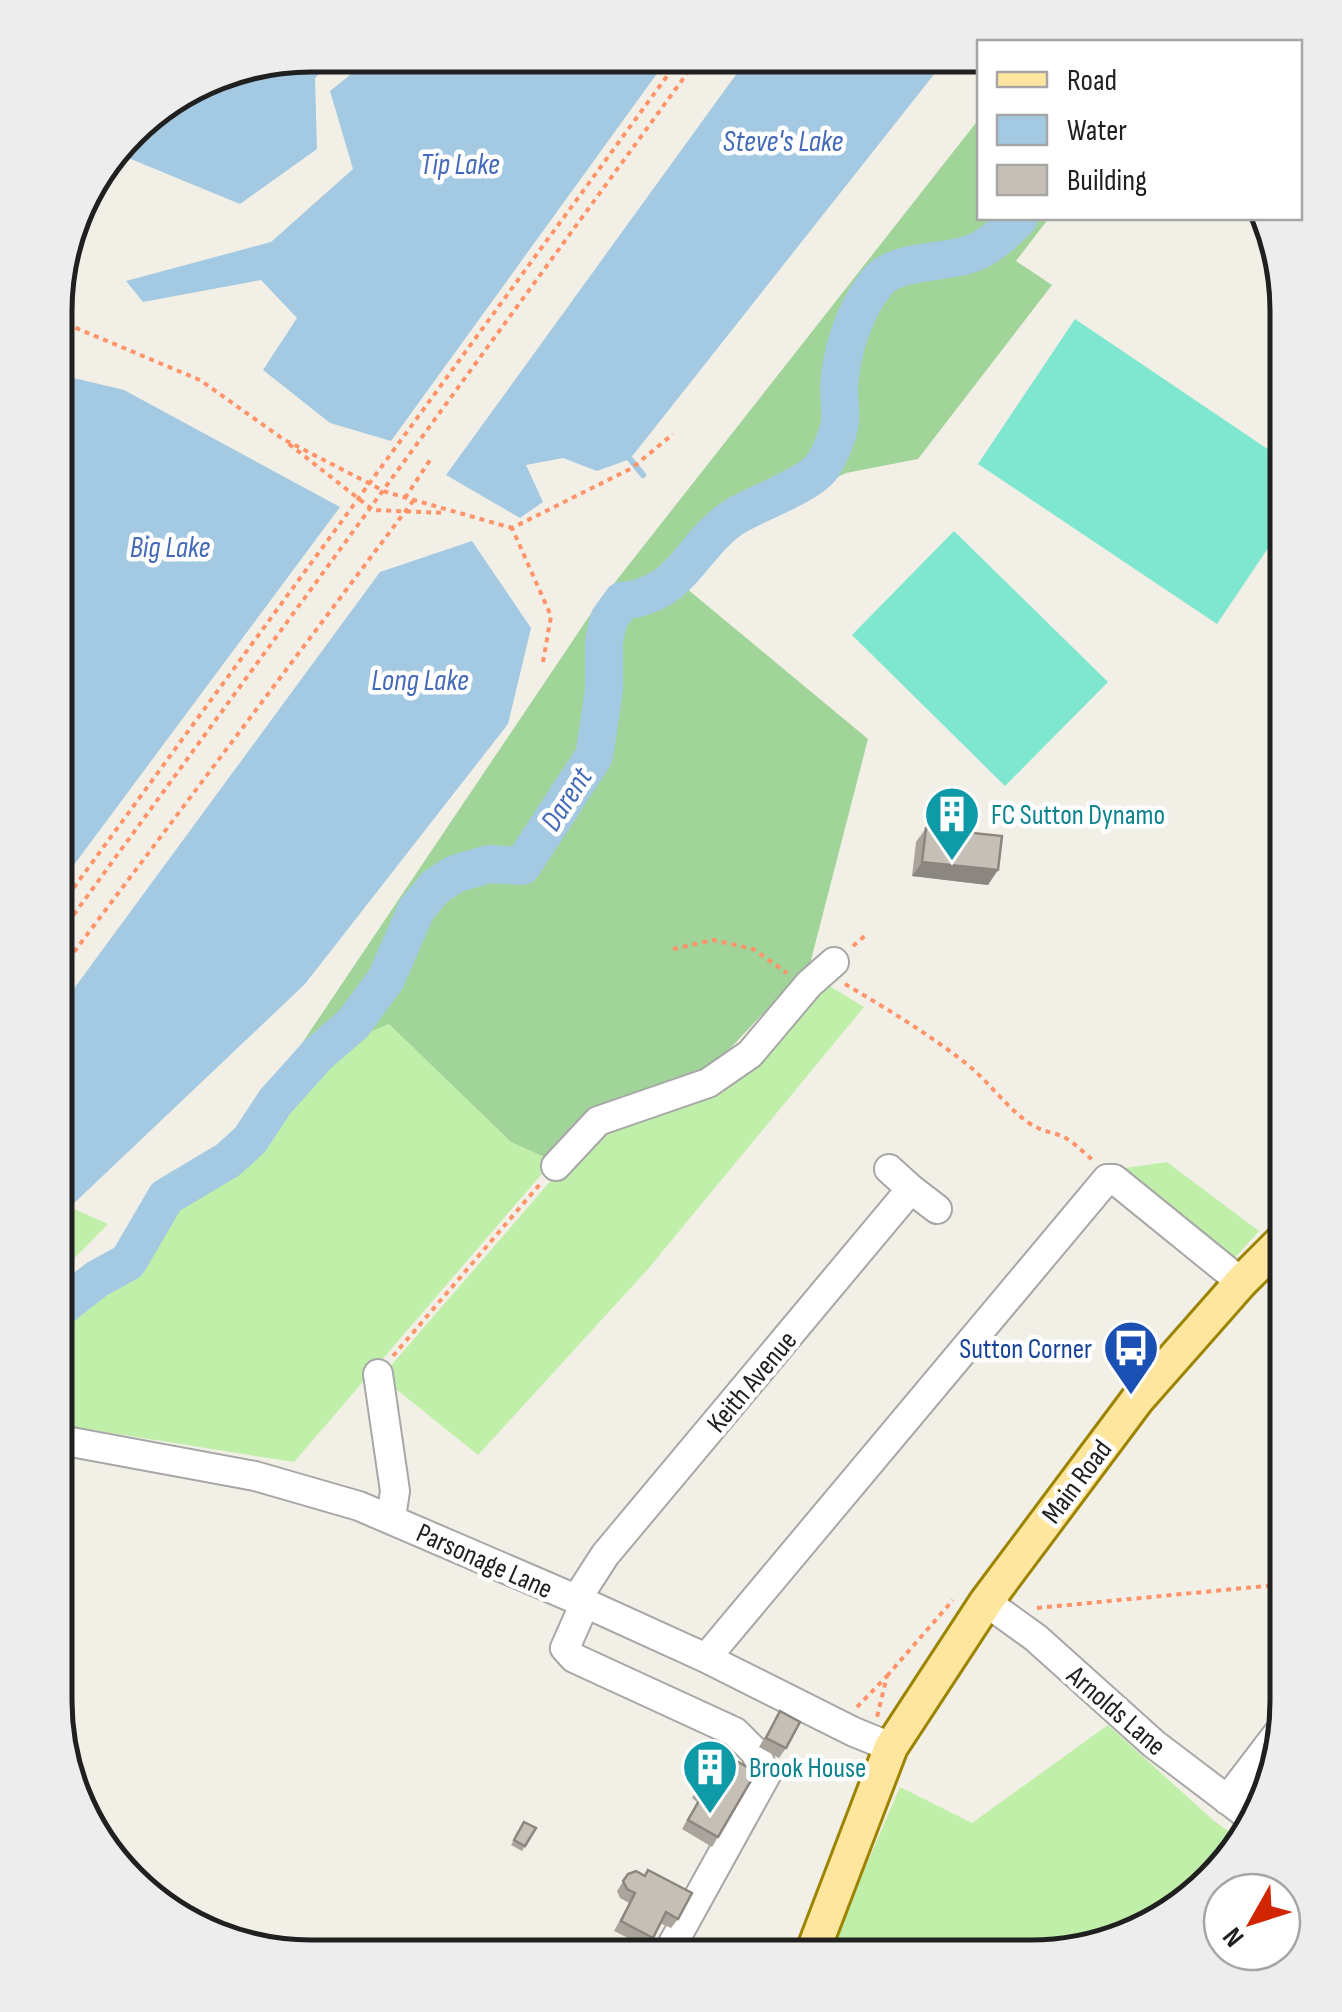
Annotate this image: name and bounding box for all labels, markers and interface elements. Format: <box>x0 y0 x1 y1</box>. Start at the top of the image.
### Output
legend <box>977 40 1302 220</box>
text: Road <box>1067 63 1117 99</box>
text: Water <box>1067 113 1127 149</box>
water label: Steve's Lake <box>723 124 844 160</box>
water label: Tip Lake <box>420 147 500 183</box>
text: Building <box>1067 163 1147 199</box>
water label: Big Lake <box>130 530 211 566</box>
water label: Long Lake <box>371 663 469 699</box>
water label: Darent <box>533 760 601 838</box>
building icon: FC Sutton Dynamo <box>922 784 982 863</box>
place label: FC Sutton Dynamo <box>991 799 1165 832</box>
bus stop icon: Sutton Corner <box>1101 1318 1161 1397</box>
street label: Keith Avenue <box>700 1325 804 1439</box>
place label: Sutton Corner <box>959 1333 1092 1366</box>
street label: Main Road <box>1035 1434 1119 1530</box>
street label: Parsonage Lane <box>411 1517 558 1606</box>
street label: Arnolds Lane <box>1059 1659 1172 1763</box>
building icon: Brook House <box>680 1737 740 1816</box>
place label: Brook House <box>749 1752 866 1785</box>
north arrow <box>1202 1872 1302 1972</box>
text: N <box>1216 1921 1251 1953</box>

